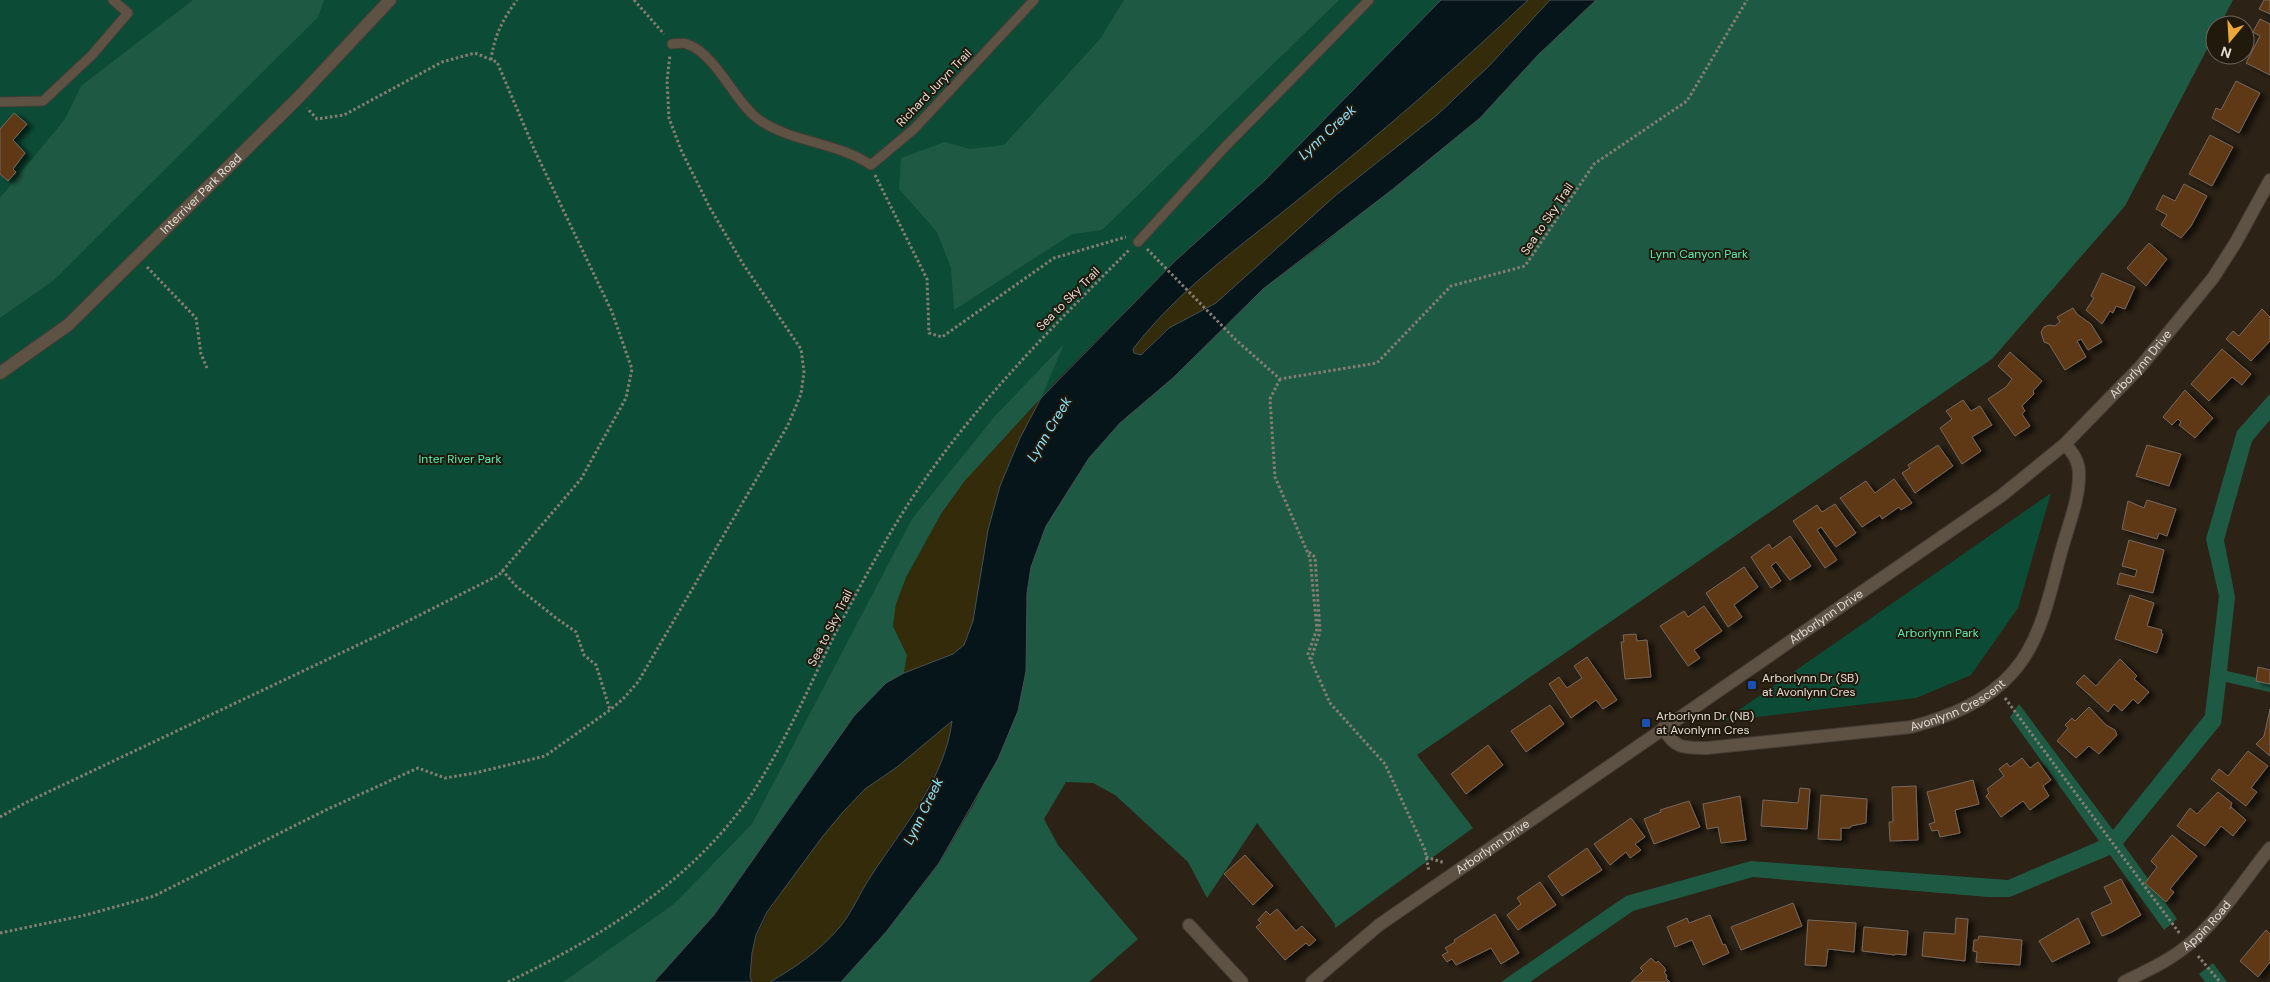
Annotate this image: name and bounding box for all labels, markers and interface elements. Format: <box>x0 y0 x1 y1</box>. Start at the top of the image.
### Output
north arrow <box>2205 15 2255 65</box>
text: N <box>2218 42 2234 63</box>
street label: Richard Juryn Trail <box>893 46 975 130</box>
water label: Lynn Creek <box>1294 100 1360 163</box>
street label: Interriver Park Road <box>157 150 245 238</box>
street label: Sea to Sky Trail <box>1517 180 1577 258</box>
park label: Lynn Canyon Park <box>1650 246 1748 262</box>
street label: Sea to Sky Trail <box>1033 264 1103 334</box>
street label: Arborlynn Drive <box>2106 327 2175 402</box>
water label: Lynn Creek <box>1023 393 1076 465</box>
park label: Inter River Park <box>419 451 501 467</box>
street label: Arborlynn Drive <box>1786 585 1866 648</box>
street label: Sea to Sky Trail <box>804 587 856 669</box>
park label: Arborlynn Park <box>1897 625 1979 641</box>
place label: Arborlynn Dr (SB) at Avonlynn Cres <box>1762 670 1859 700</box>
street label: Avonlynn Crescent <box>1908 676 2009 735</box>
marker: Arborlynn Dr (SB) at Avonlynn Cres <box>1746 679 1758 691</box>
place label: Arborlynn Dr (NB) at Avonlynn Cres <box>1656 708 1754 738</box>
marker: Arborlynn Dr (NB) at Avonlynn Cres <box>1640 717 1652 729</box>
water label: Lynn Creek <box>899 774 947 848</box>
street label: Arborlynn Drive <box>1453 815 1533 878</box>
street label: Appin Road <box>2179 897 2235 954</box>

